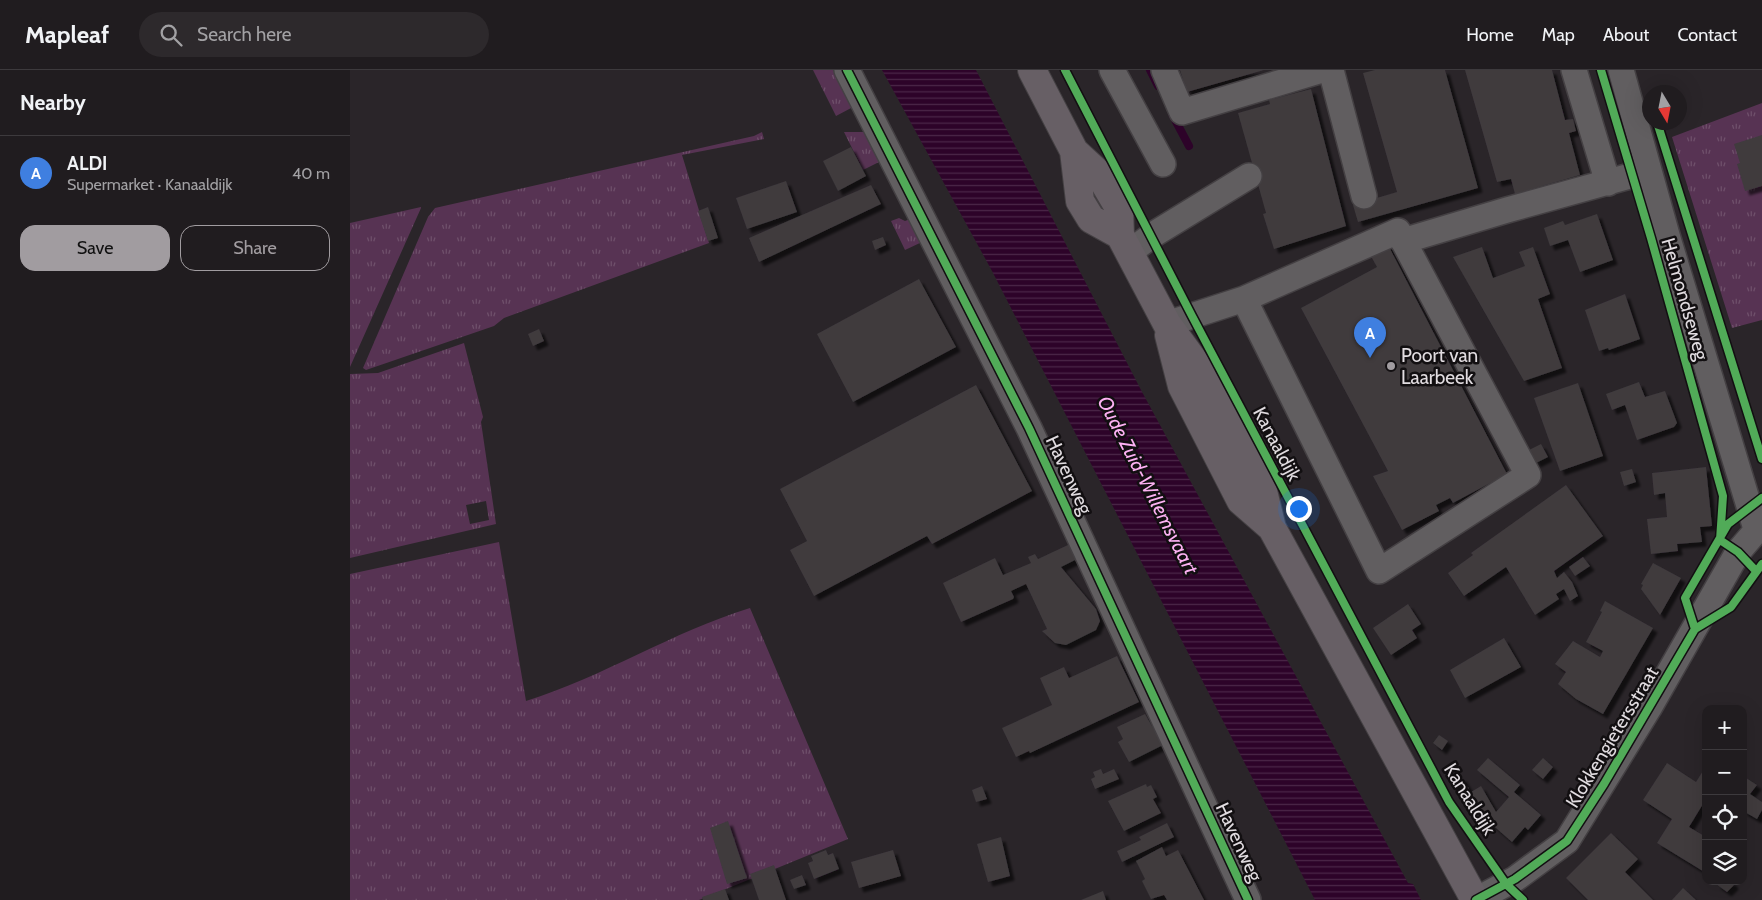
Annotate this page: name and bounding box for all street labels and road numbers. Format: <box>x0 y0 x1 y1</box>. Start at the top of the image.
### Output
street label: Helmondseweg <box>1657 235 1714 363</box>
street label: Kanaaldijk <box>1248 403 1306 485</box>
street label: Havenweg <box>1041 432 1097 519</box>
street label: Klokkengietersstraat <box>1561 662 1664 812</box>
street label: Kanaaldijk <box>1439 759 1501 840</box>
street label: Havenweg <box>1211 799 1267 886</box>

